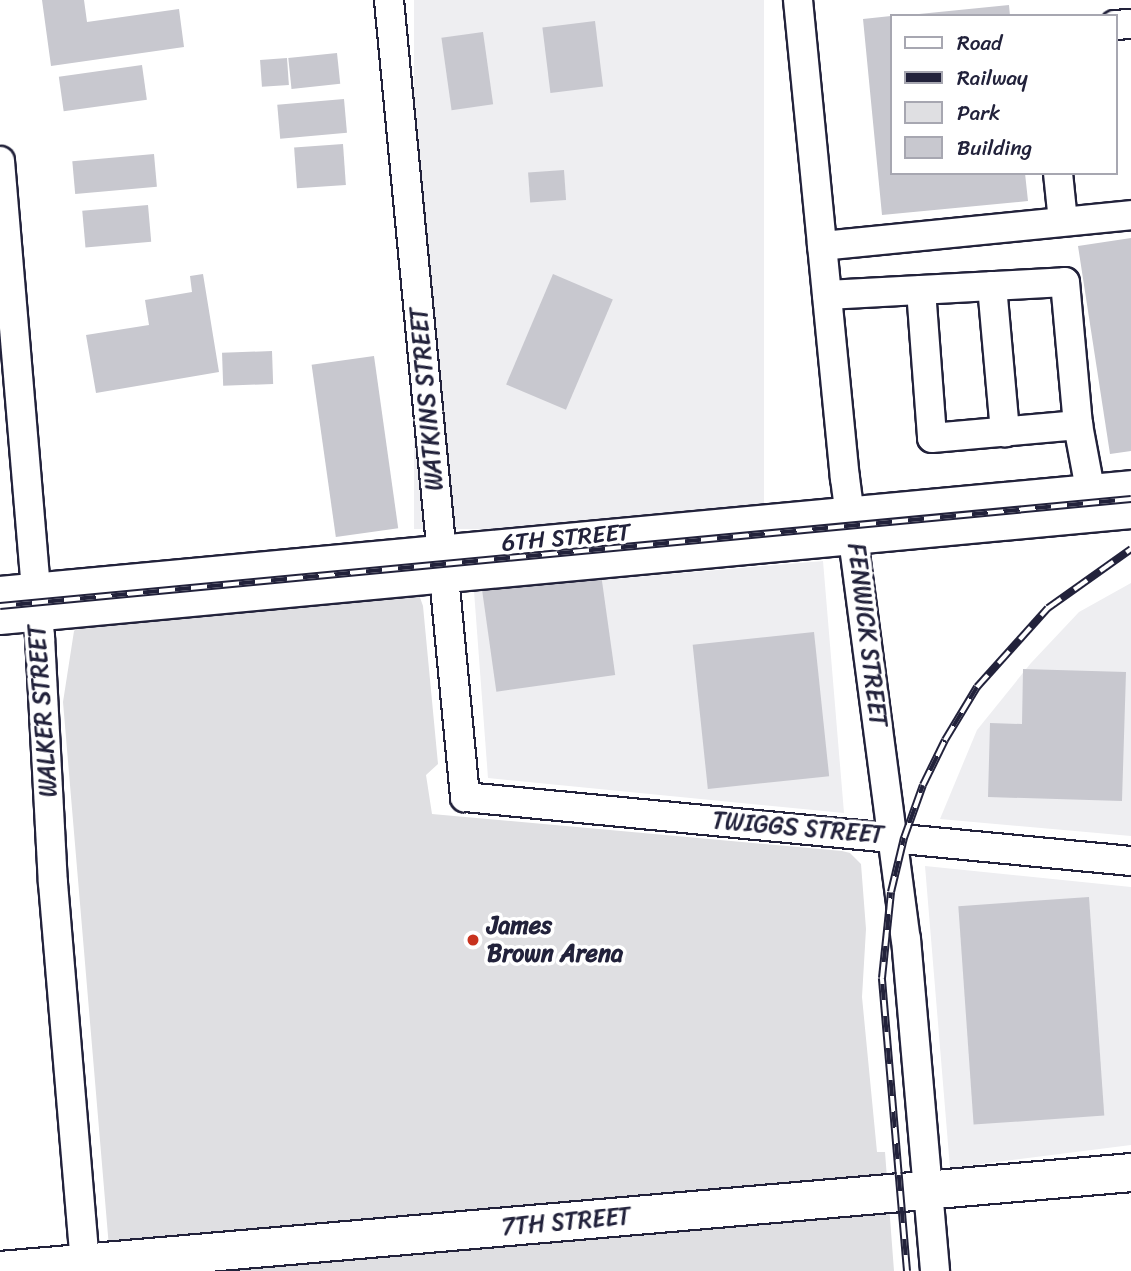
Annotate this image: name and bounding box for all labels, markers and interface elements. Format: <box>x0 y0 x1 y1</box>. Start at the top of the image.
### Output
legend <box>890 14 1117 175</box>
text: Road <box>957 24 1002 62</box>
text: Railway <box>957 59 1028 97</box>
text: Park <box>957 94 1000 132</box>
text: Building <box>957 129 1032 167</box>
street label: WATKINS STREET <box>405 305 449 493</box>
street label: 6TH STREET <box>499 518 633 558</box>
street label: FENWICK STREET <box>841 540 893 730</box>
street label: WALKER STREET <box>23 623 63 799</box>
street label: TWIGGS STREET <box>710 806 886 850</box>
place label: James Brown Arena <box>487 912 623 968</box>
marker: James Brown Arena <box>465 932 481 948</box>
street label: 7TH STREET <box>499 1202 633 1242</box>

